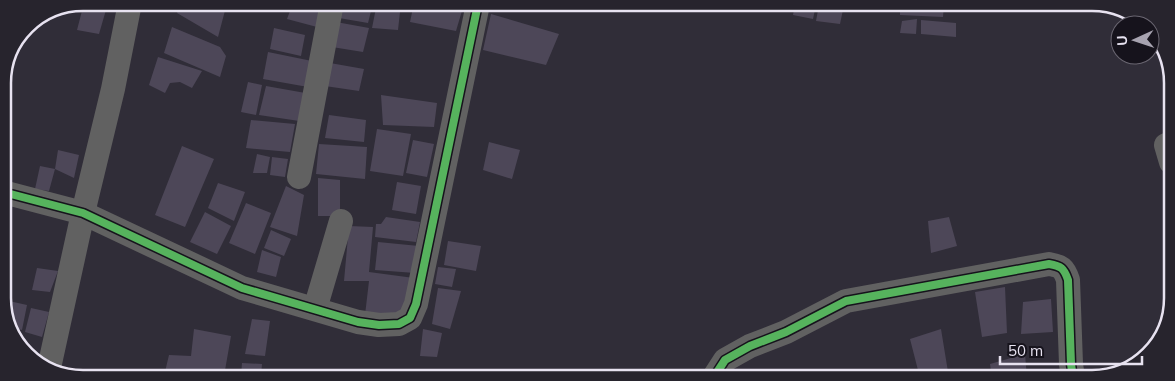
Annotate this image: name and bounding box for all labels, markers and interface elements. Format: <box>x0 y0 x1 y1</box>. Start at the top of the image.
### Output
north arrow <box>1110 15 1160 65</box>
text: U <box>1113 35 1131 46</box>
scale bar <box>1000 334 1142 366</box>
text: 50 m <box>1008 341 1043 360</box>

